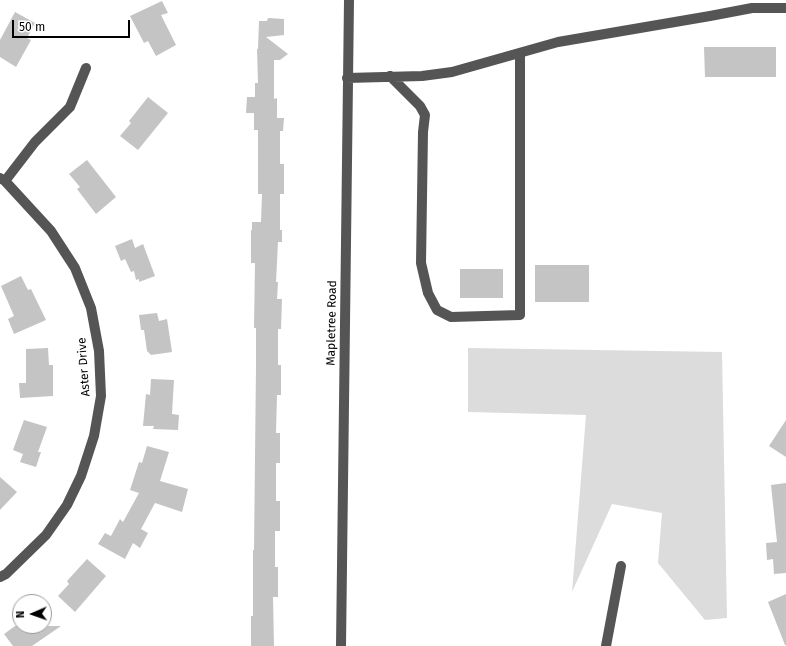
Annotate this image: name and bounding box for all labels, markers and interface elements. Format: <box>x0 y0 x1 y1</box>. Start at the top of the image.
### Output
scale bar <box>14 12 132 38</box>
text: 50 m <box>19 20 45 34</box>
street label: Mapletree Road <box>324 280 340 366</box>
street label: Aster Drive <box>75 337 93 397</box>
north arrow <box>12 594 52 634</box>
text: N <box>14 611 27 618</box>

